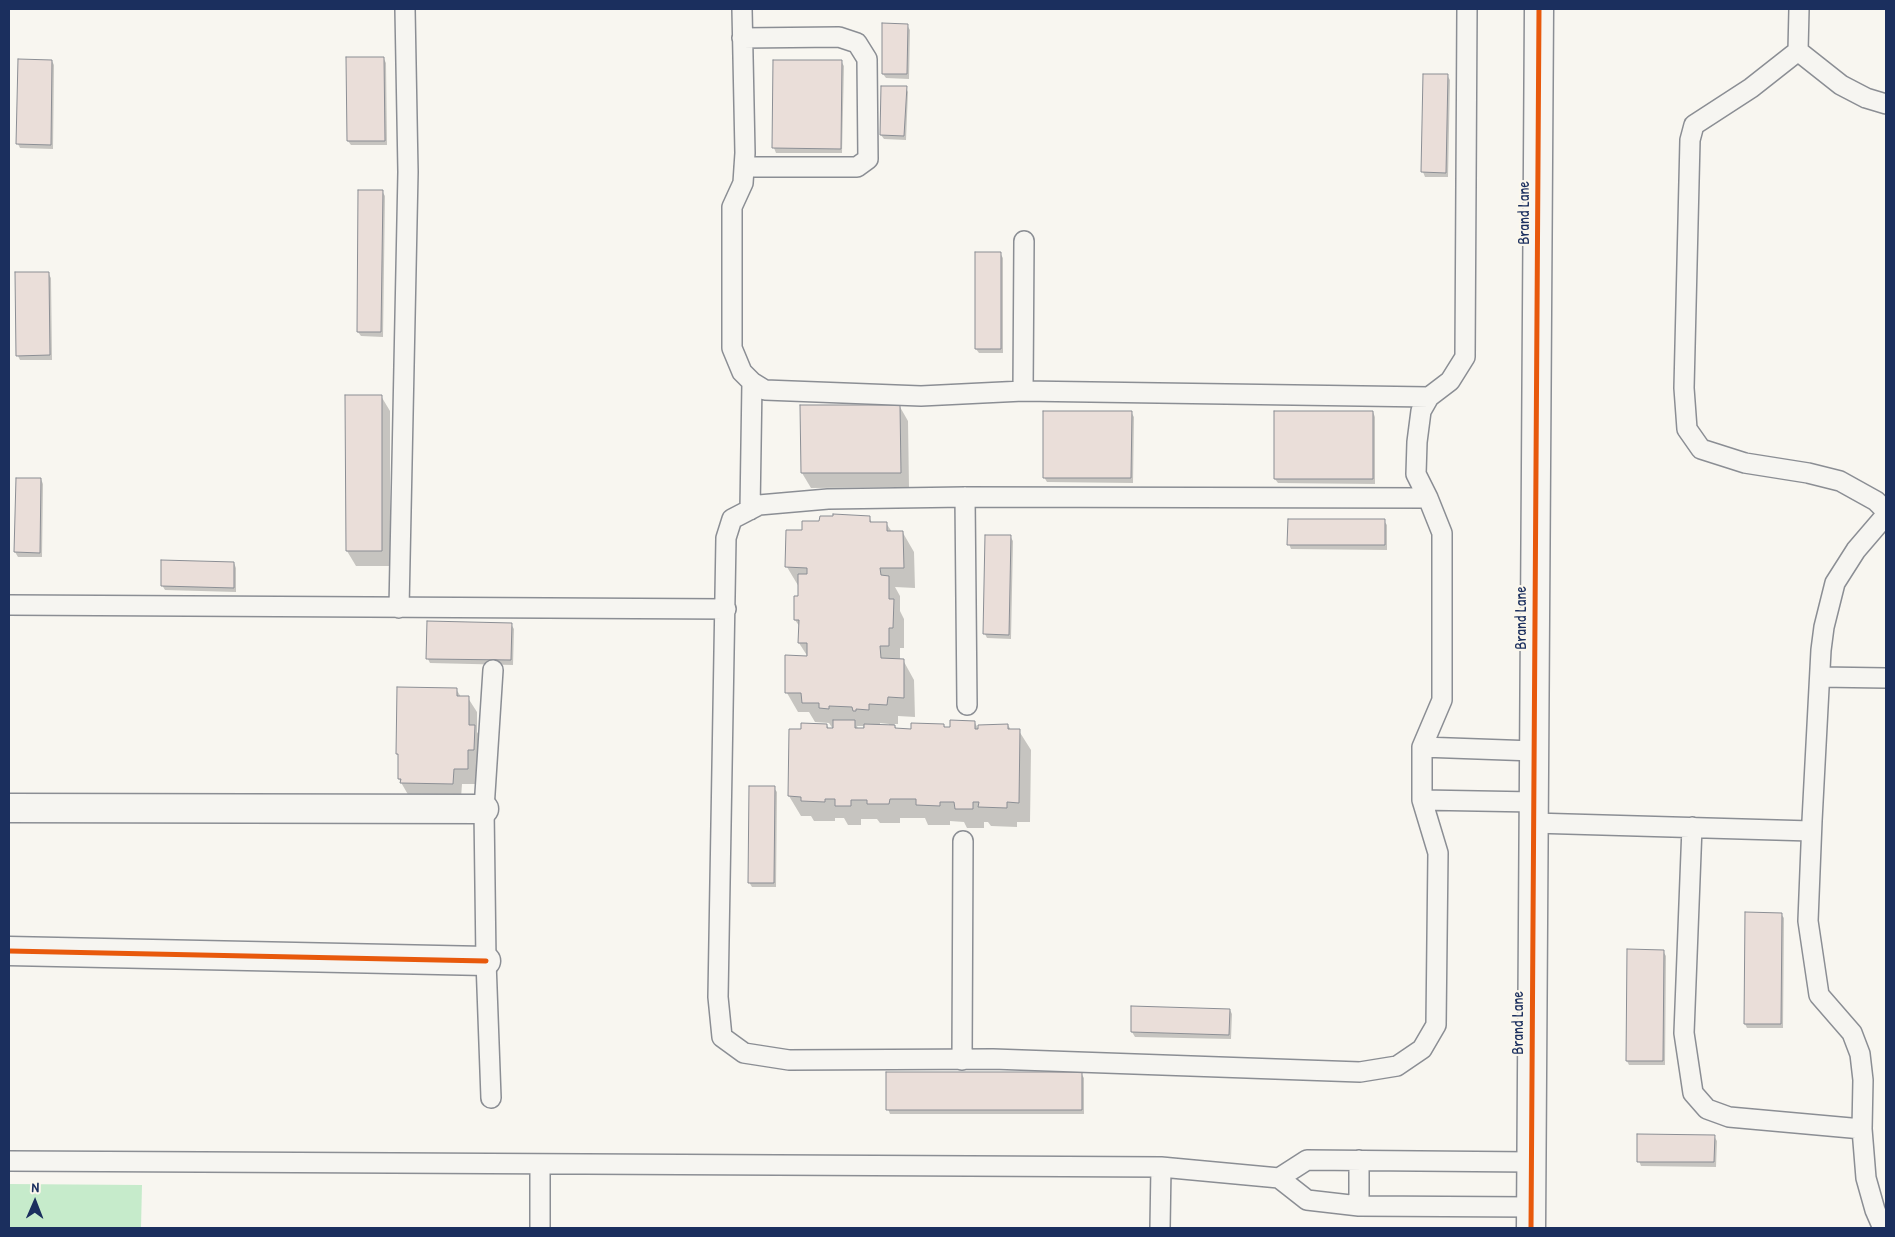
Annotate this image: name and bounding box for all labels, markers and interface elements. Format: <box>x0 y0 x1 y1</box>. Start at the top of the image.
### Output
street label: Brand Lane <box>1515 181 1535 245</box>
street label: Brand Lane <box>1512 586 1532 650</box>
street label: Brand Lane <box>1509 991 1529 1055</box>
north arrow <box>10 1177 60 1227</box>
text: N <box>31 1177 39 1196</box>

